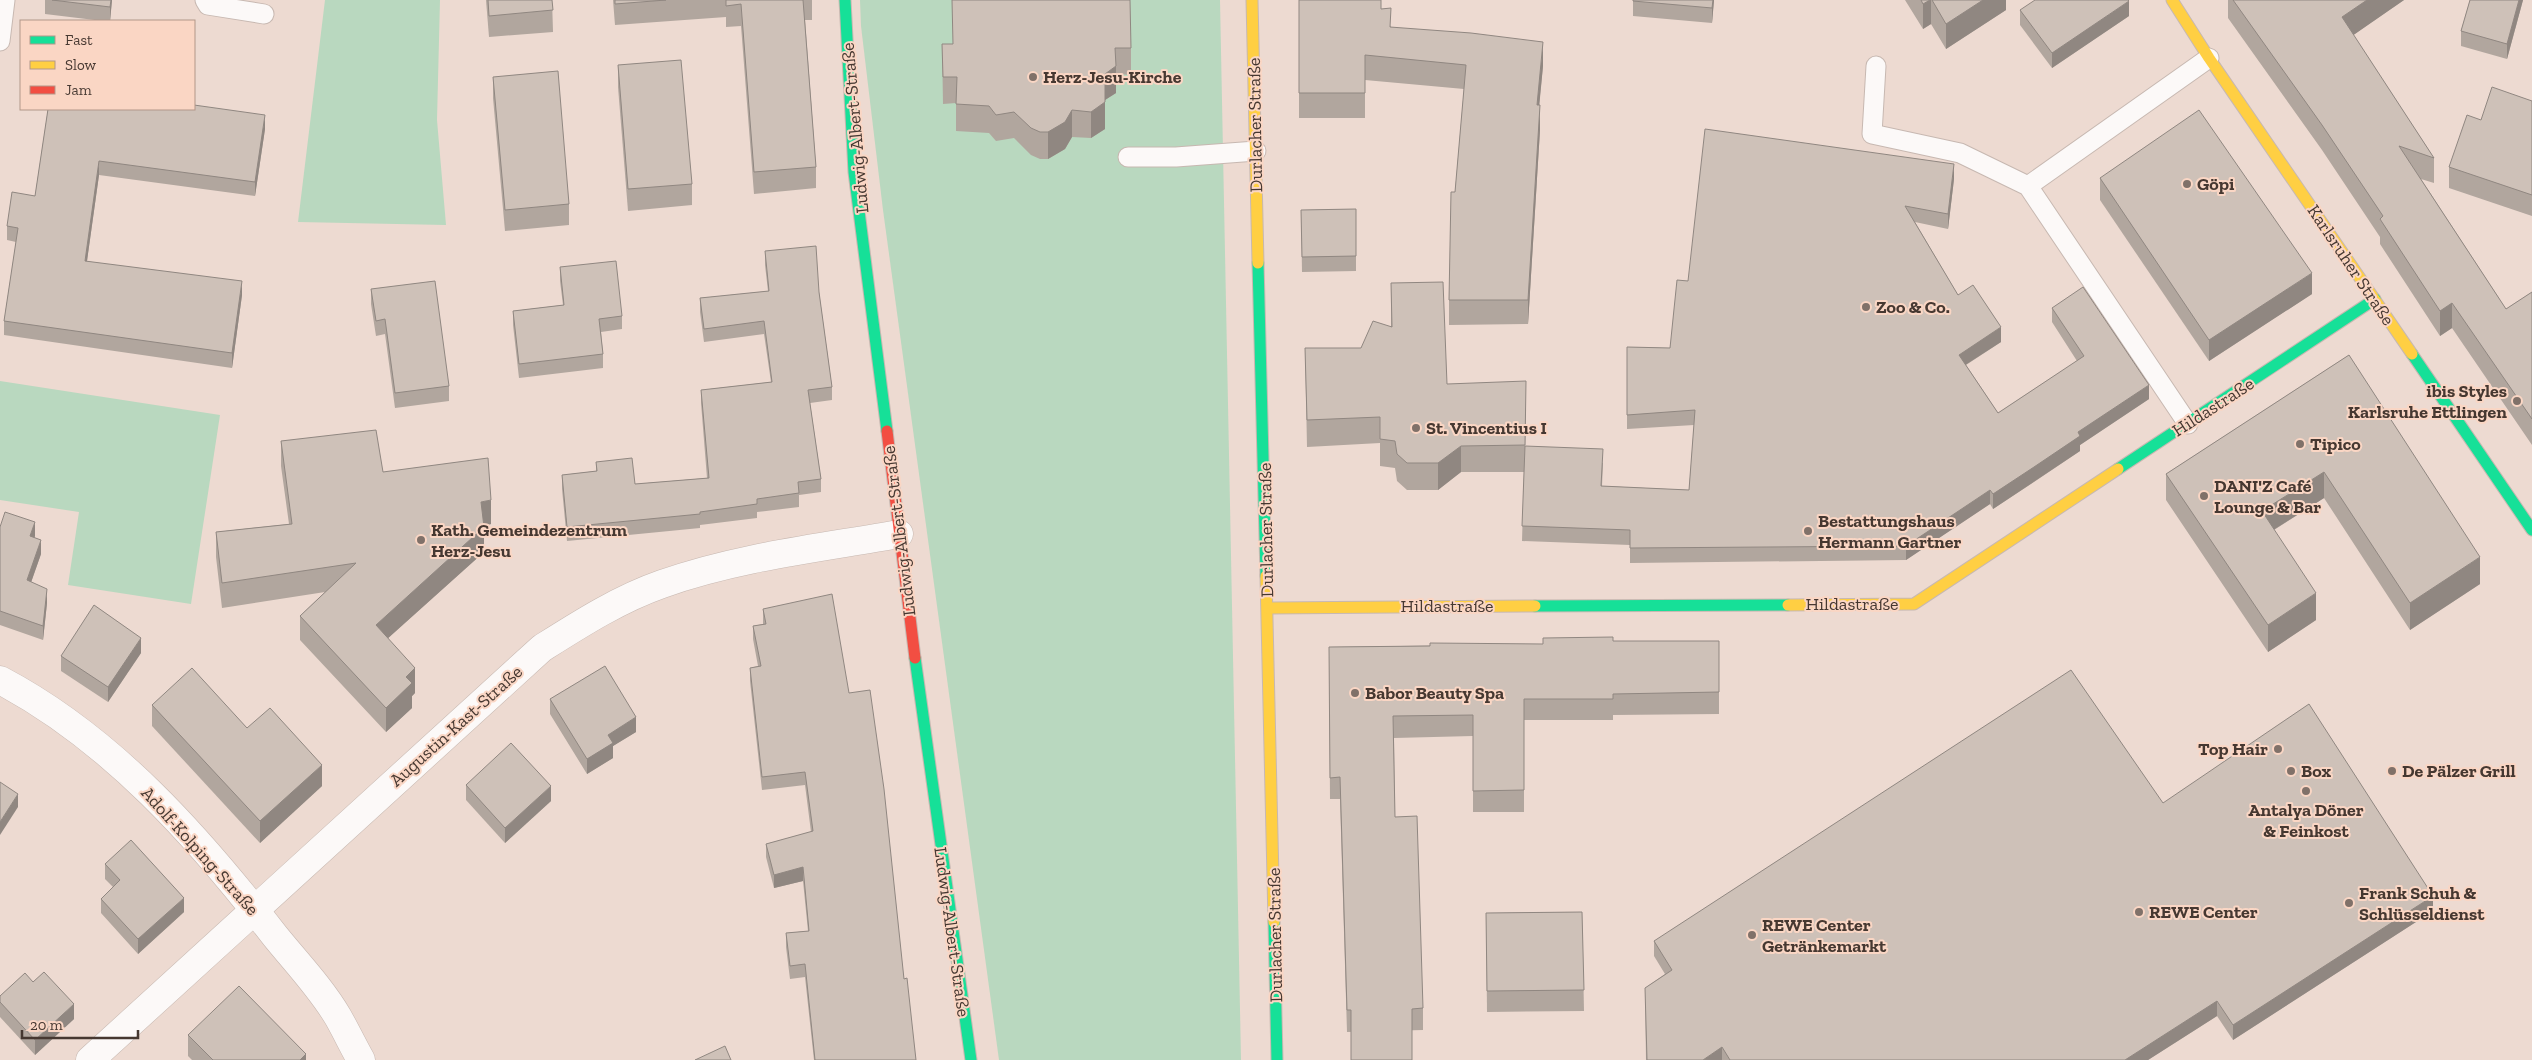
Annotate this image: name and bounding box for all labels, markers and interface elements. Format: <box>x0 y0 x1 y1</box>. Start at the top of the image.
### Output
legend <box>20 20 195 110</box>
text: Fast <box>65 31 93 49</box>
street label: Ludwig-Albert-Straße <box>837 42 873 214</box>
text: Slow <box>65 56 97 74</box>
street label: Durlacher Straße <box>1243 57 1267 193</box>
place label: Herz-Jesu-Kirche <box>1043 66 1182 88</box>
marker: Herz-Jesu-Kirche <box>1027 71 1039 83</box>
text: Jam <box>65 81 92 99</box>
place label: Göpi <box>2197 173 2235 195</box>
marker: Göpi <box>2181 178 2193 190</box>
street label: Karlsruher Straße <box>2303 201 2399 329</box>
place label: Zoo & Co. <box>1876 296 1950 318</box>
marker: Zoo & Co. <box>1860 301 1872 313</box>
street label: Hildastraße <box>2168 372 2258 442</box>
place label: ibis Styles Karlsruhe Ettlingen <box>2348 380 2507 423</box>
marker: ibis Styles Karlsruhe Ettlingen <box>2511 395 2523 407</box>
place label: St. Vincentius I <box>1426 417 1547 439</box>
marker: St. Vincentius I <box>1410 422 1422 434</box>
place label: Tipico <box>2310 433 2361 455</box>
marker: Tipico <box>2294 438 2306 450</box>
street label: Ludwig-Albert-Straße <box>878 445 920 617</box>
street label: Durlacher Straße <box>1254 462 1278 598</box>
place label: DANI'Z Café Lounge & Bar <box>2214 475 2321 518</box>
marker: DANI'Z Café Lounge & Bar <box>2198 490 2210 502</box>
place label: Bestattungshaus Hermann Gartner <box>1818 510 1961 553</box>
place label: Kath. Gemeindezentrum Herz-Jesu <box>431 519 627 562</box>
marker: Bestattungshaus Hermann Gartner <box>1802 525 1814 537</box>
marker: Kath. Gemeindezentrum Herz-Jesu <box>415 534 427 546</box>
street label: Hildastraße <box>1805 593 1899 615</box>
street label: Hildastraße <box>1400 595 1494 617</box>
street label: Augustin-Kast-Straße <box>385 661 527 791</box>
place label: Babor Beauty Spa <box>1365 682 1504 704</box>
marker: Babor Beauty Spa <box>1349 687 1361 699</box>
place label: Top Hair <box>2198 738 2268 760</box>
marker: Top Hair <box>2272 743 2284 755</box>
place label: Box <box>2301 760 2331 782</box>
place label: De Pälzer Grill <box>2402 760 2516 782</box>
marker: Box <box>2285 765 2297 777</box>
marker: De Pälzer Grill <box>2386 765 2398 777</box>
street label: Adolf-Kolping-Straße <box>136 782 264 920</box>
marker: Antalya Döner & Feinkost <box>2300 785 2312 797</box>
place label: Antalya Döner & Feinkost <box>2248 799 2364 842</box>
street label: Ludwig-Albert-Straße <box>929 846 975 1018</box>
street label: Durlacher Straße <box>1263 867 1287 1003</box>
place label: Frank Schuh & Schlüsseldienst <box>2359 882 2485 925</box>
marker: Frank Schuh & Schlüsseldienst <box>2343 897 2355 909</box>
place label: REWE Center <box>2149 901 2258 923</box>
marker: REWE Center <box>2133 906 2145 918</box>
place label: REWE Center Getränkemarkt <box>1762 914 1887 957</box>
marker: REWE Center Getränkemarkt <box>1746 929 1758 941</box>
scale bar <box>22 1008 139 1040</box>
text: 20 m <box>30 1016 63 1034</box>

